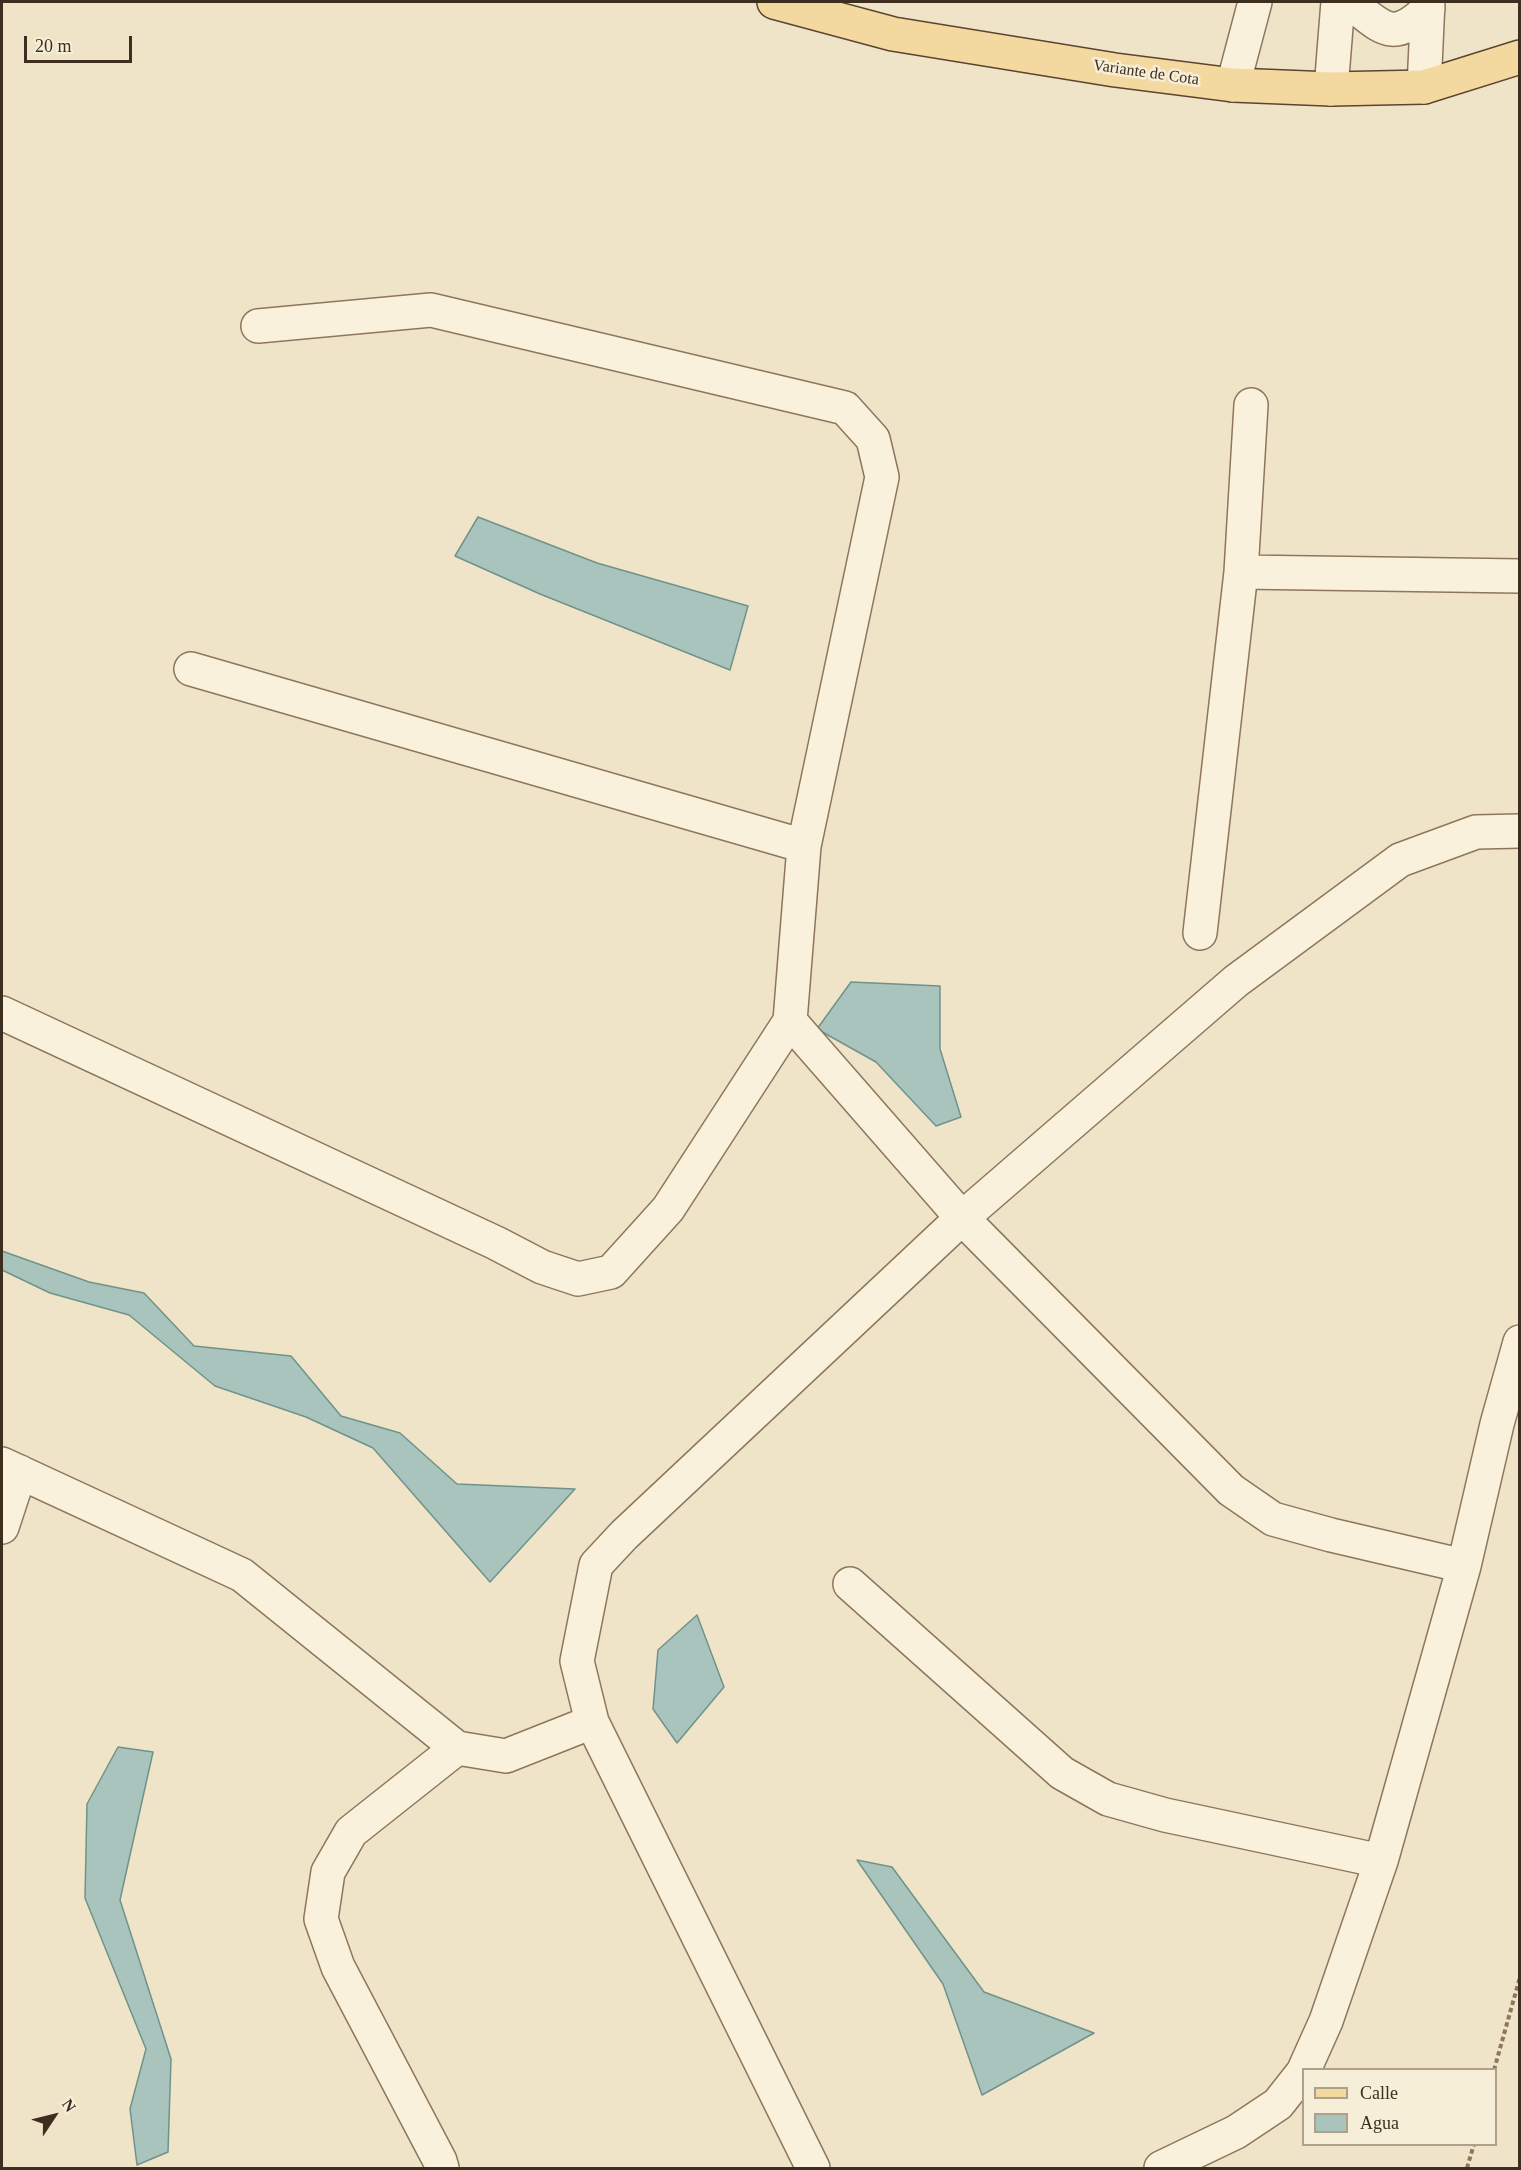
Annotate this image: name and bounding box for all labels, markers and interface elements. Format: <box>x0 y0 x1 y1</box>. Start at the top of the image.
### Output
scale bar <box>27 24 135 62</box>
text: 20 m <box>35 36 72 56</box>
street label: Variante de Cota <box>1092 56 1200 90</box>
legend <box>1302 2068 1497 2146</box>
text: Calle <box>1360 2083 1398 2103</box>
north arrow <box>24 2086 84 2146</box>
text: N <box>59 2096 79 2115</box>
text: Agua <box>1360 2113 1399 2133</box>

